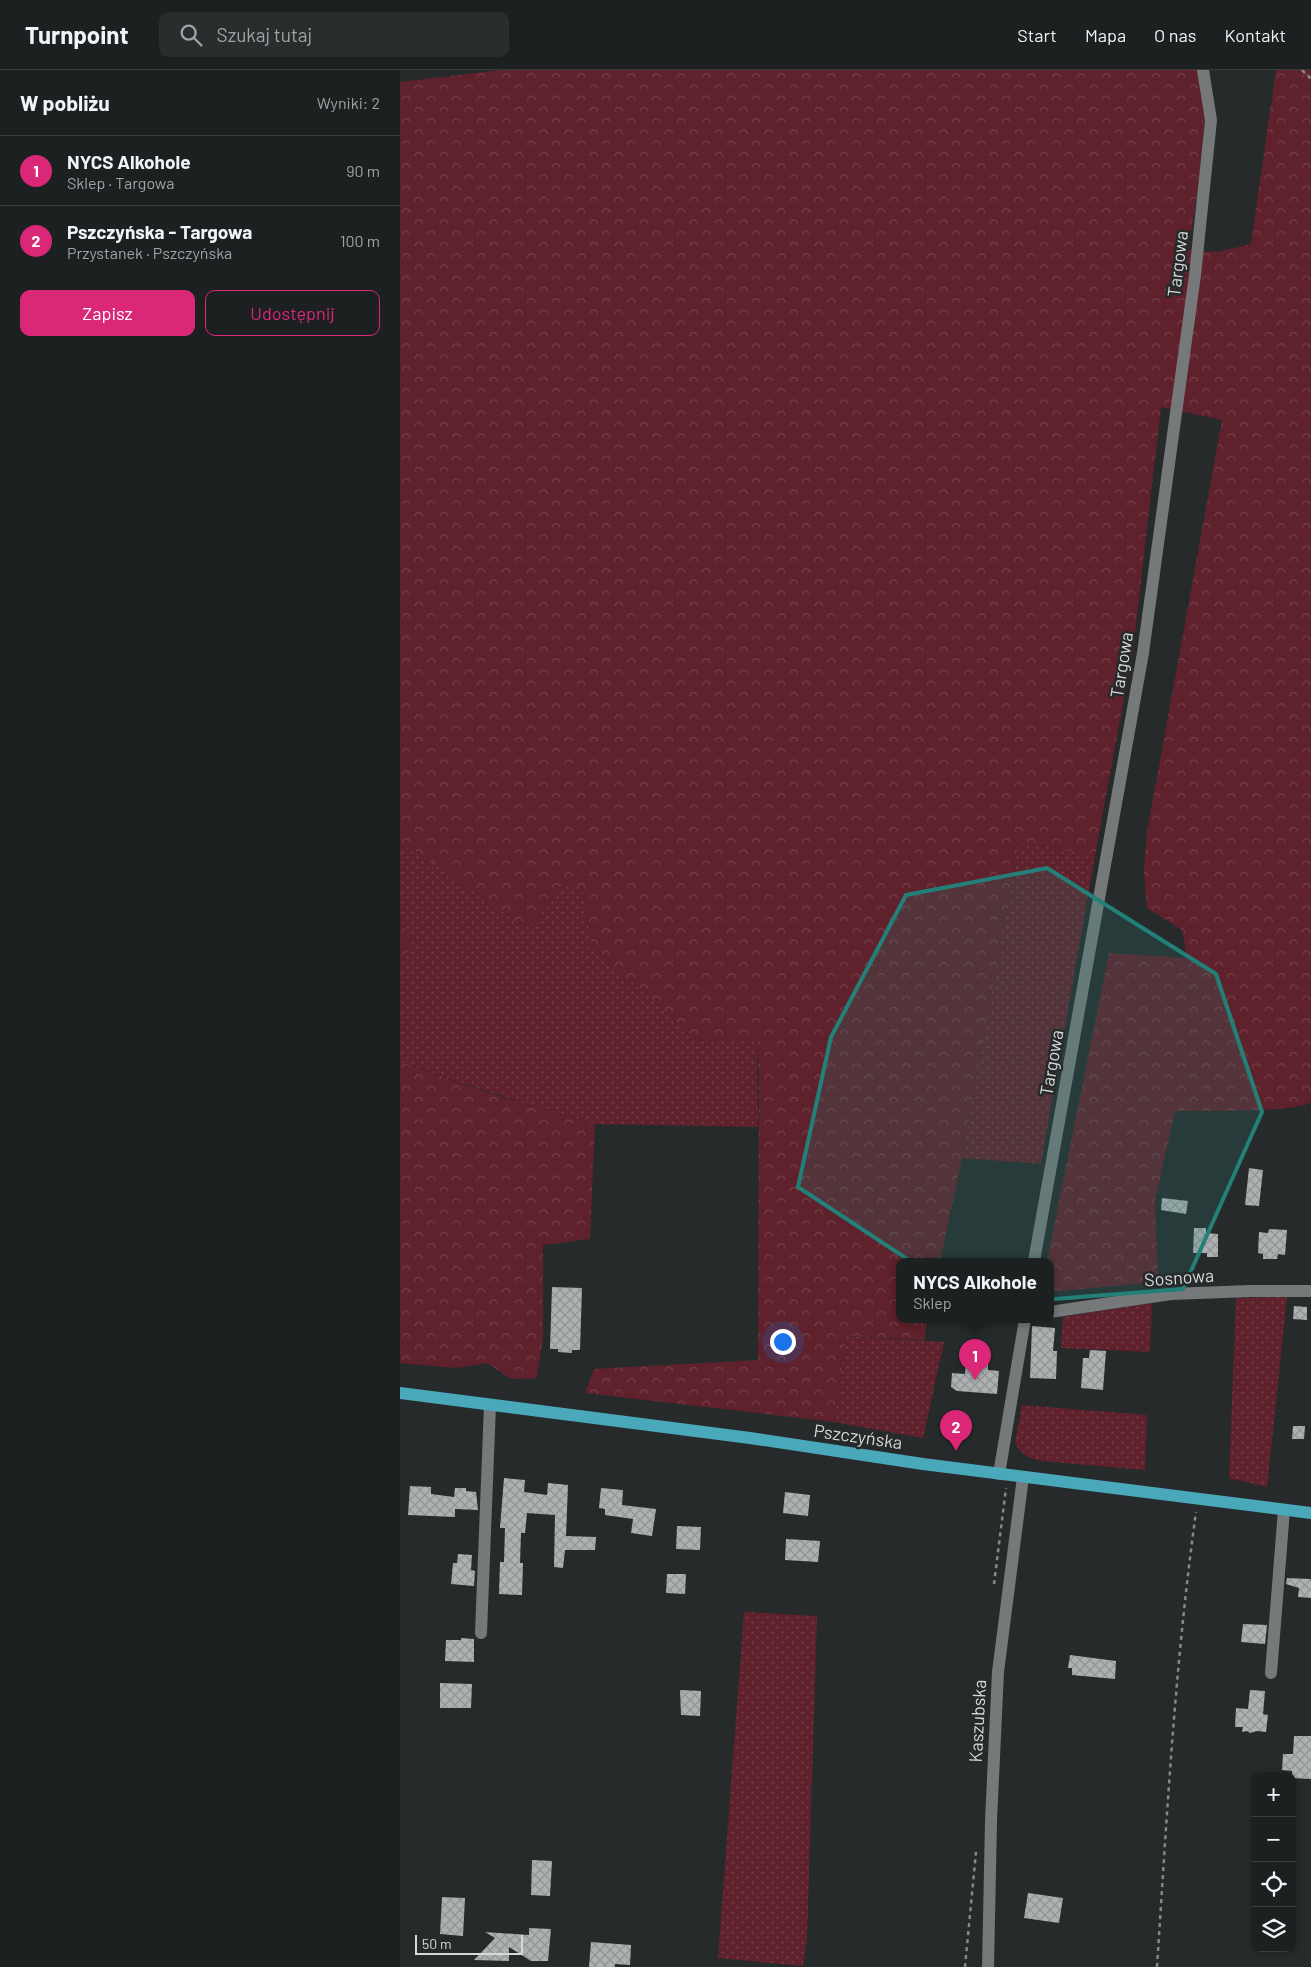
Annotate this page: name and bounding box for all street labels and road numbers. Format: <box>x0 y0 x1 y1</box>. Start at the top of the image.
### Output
street label: Targowa <box>1162 229 1192 298</box>
street label: Targowa <box>1105 630 1137 699</box>
street label: Targowa <box>1034 1028 1068 1098</box>
street label: Sosnowa <box>1143 1264 1215 1290</box>
street label: Pszczyńska <box>812 1419 904 1453</box>
street label: Kaszubska <box>964 1679 990 1763</box>

